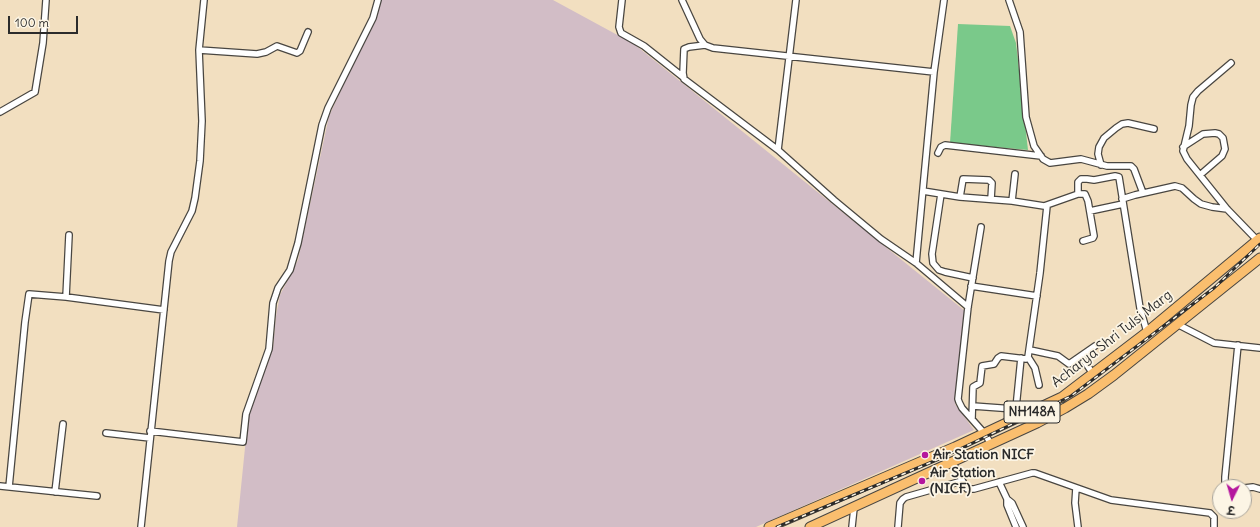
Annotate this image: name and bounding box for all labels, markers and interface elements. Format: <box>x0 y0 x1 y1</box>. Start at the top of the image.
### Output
scale bar <box>10 8 80 34</box>
text: 100 m <box>15 15 49 30</box>
street label: Acharya Shri Tulsi Marg <box>1048 287 1176 391</box>
road number: NH148A <box>1004 401 1060 423</box>
place label: Air Station NICF <box>933 447 1034 463</box>
marker: Air Station NICF <box>920 450 930 460</box>
place label: Air Station (NICF) <box>930 465 995 498</box>
marker: Air Station (NICF) <box>917 476 927 486</box>
north arrow <box>1212 479 1252 519</box>
text: उ <box>1227 503 1235 517</box>

